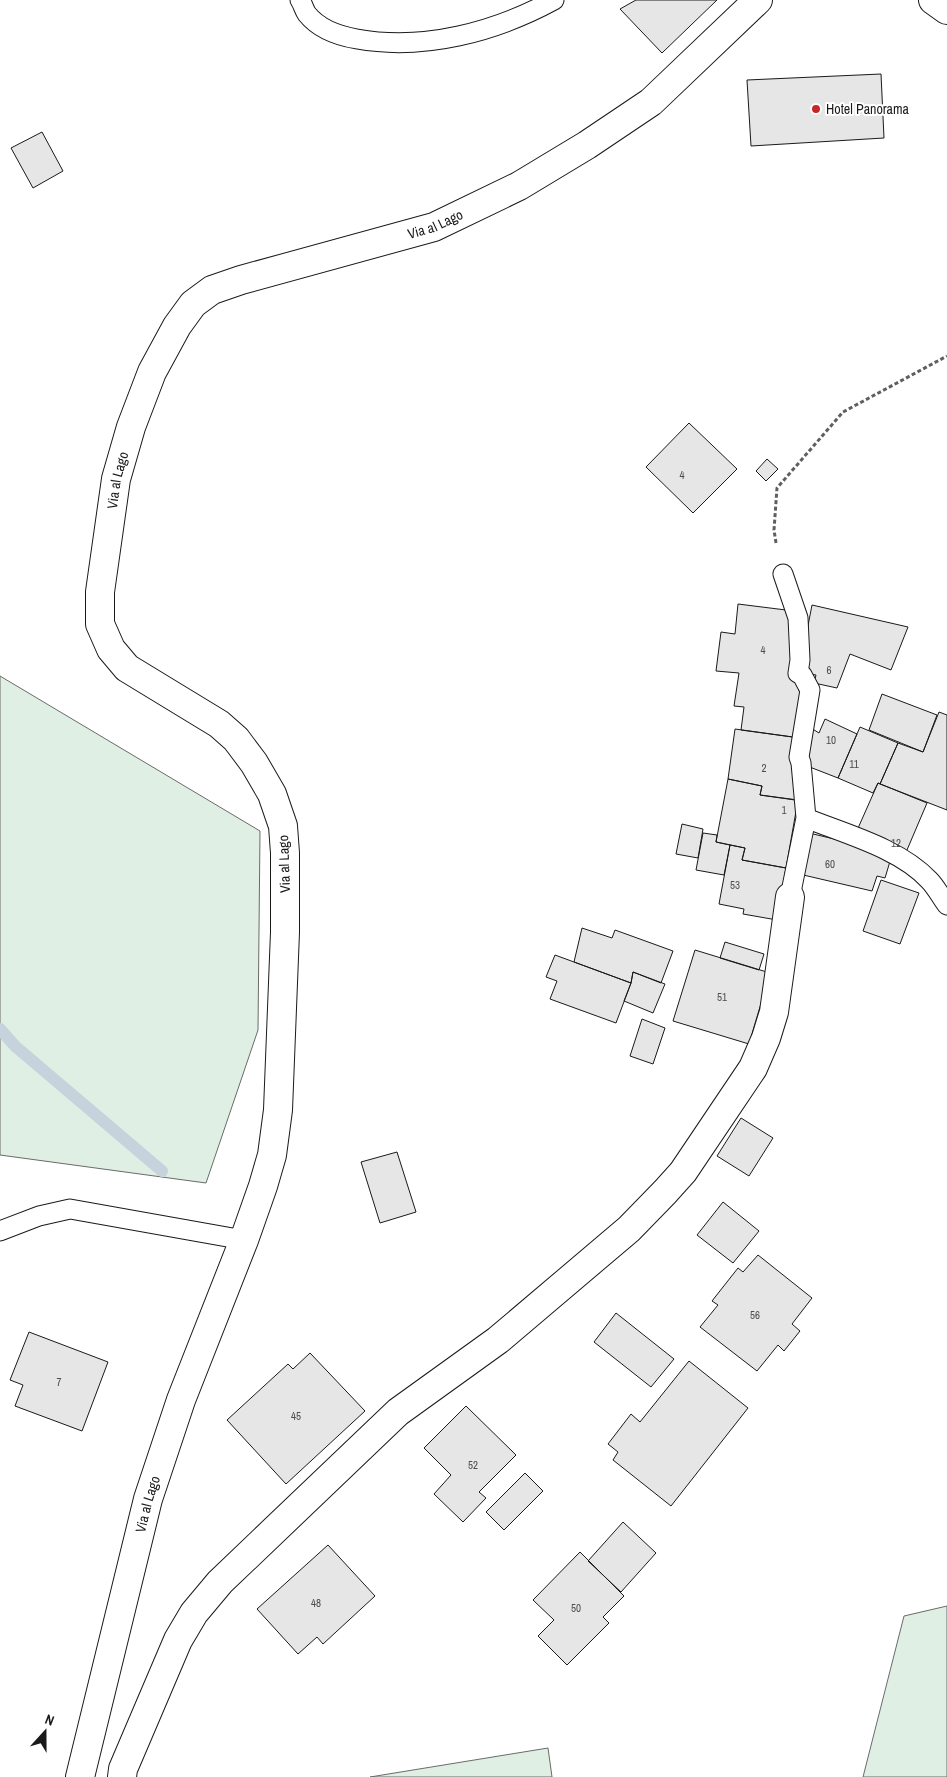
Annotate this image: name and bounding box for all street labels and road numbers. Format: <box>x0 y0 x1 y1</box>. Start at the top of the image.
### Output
street label: Via al Lago <box>406 205 466 243</box>
street label: Via al Lago <box>103 450 132 510</box>
street label: Via al Lago <box>274 835 294 893</box>
street label: Via al Lago <box>131 1474 164 1534</box>

